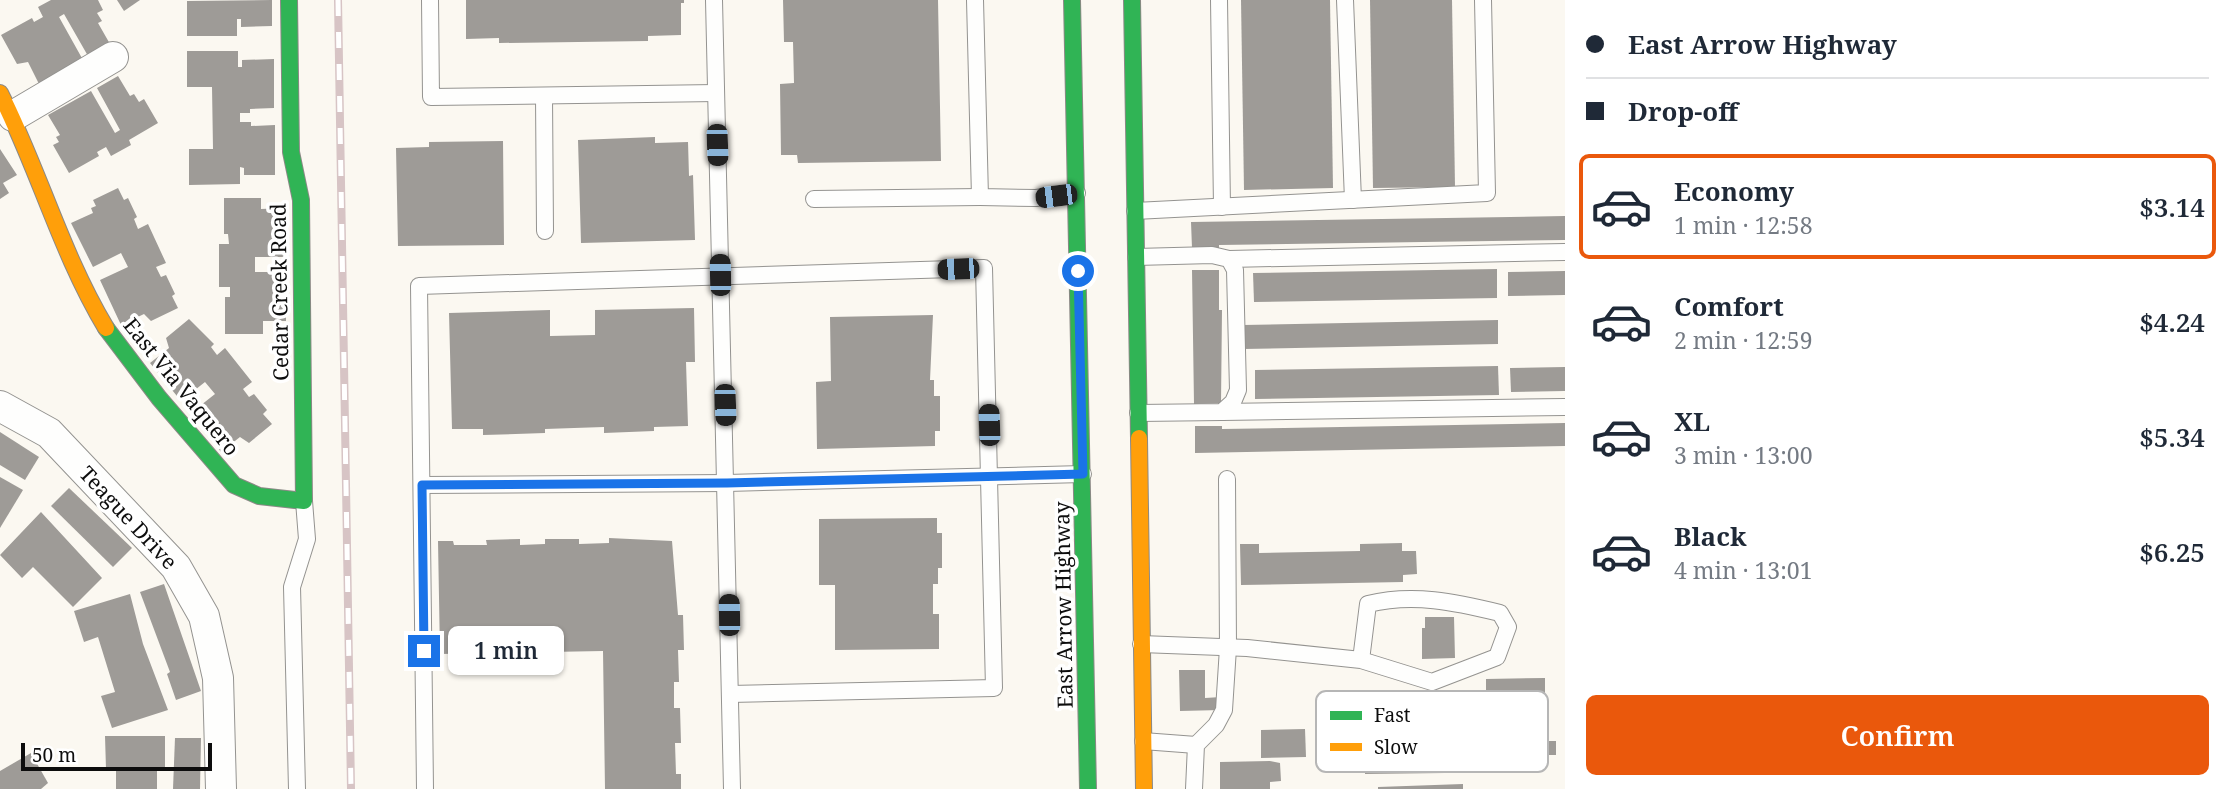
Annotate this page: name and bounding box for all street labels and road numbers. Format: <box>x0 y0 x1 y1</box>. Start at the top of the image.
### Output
street label: Cedar Creek Road <box>263 203 295 381</box>
street label: East Via Vaquero <box>118 312 246 461</box>
street label: Teague Drive <box>74 460 184 575</box>
street label: East Arrow Highway <box>1047 501 1079 709</box>

